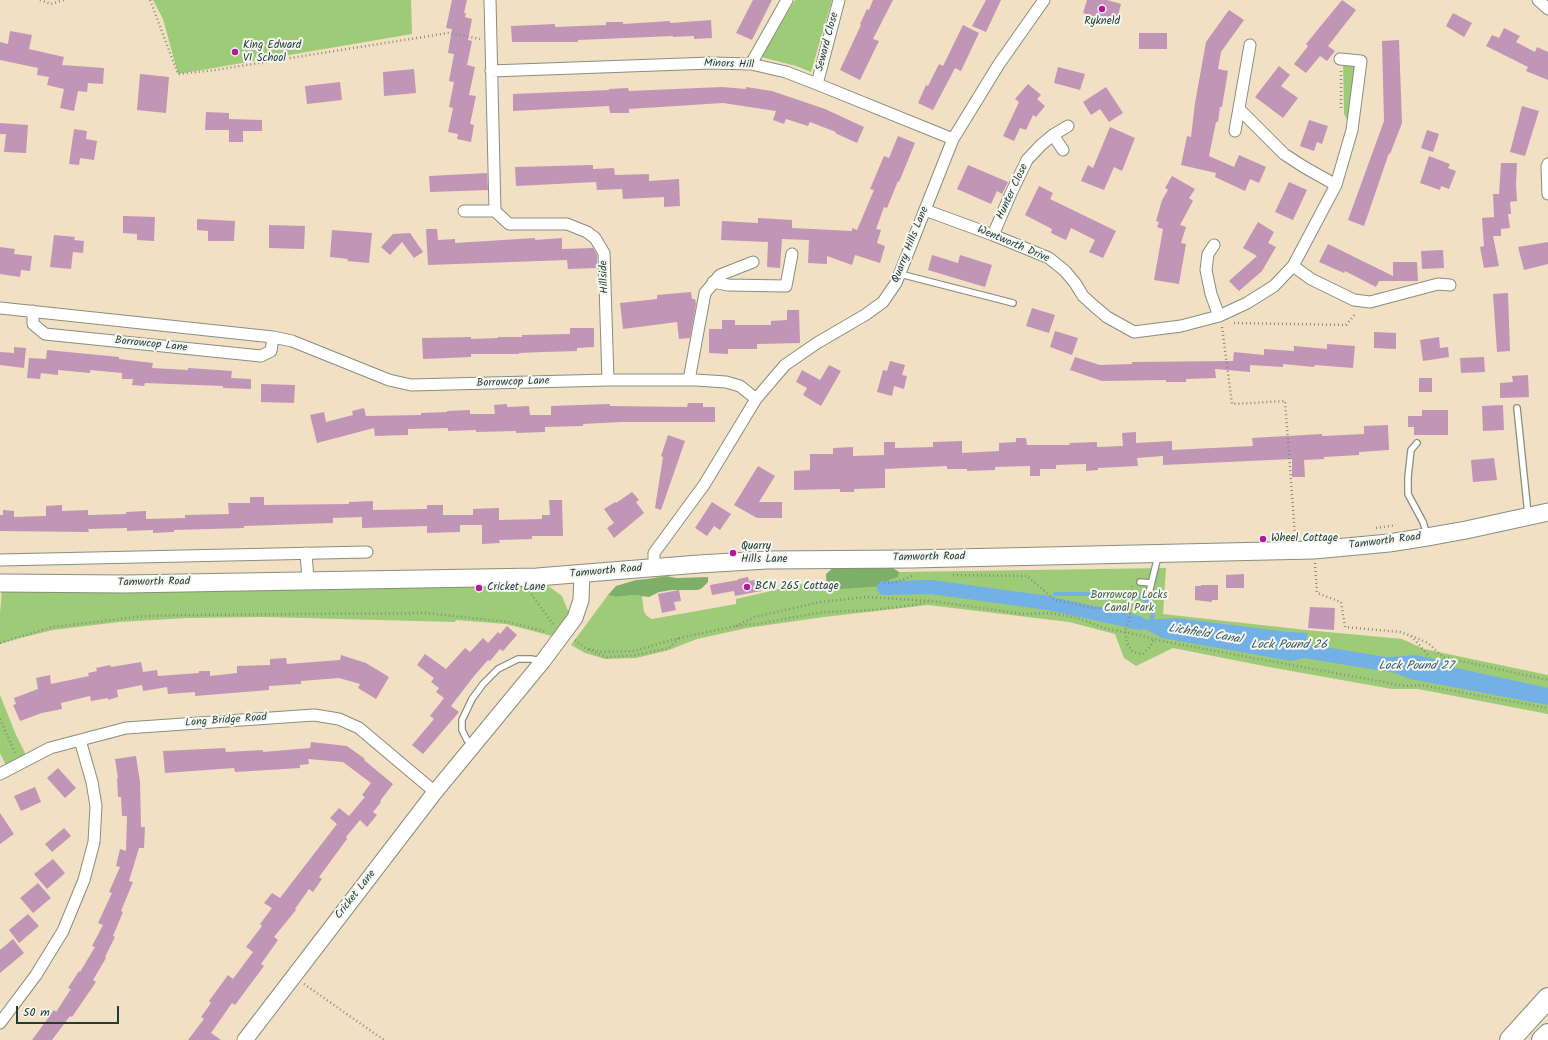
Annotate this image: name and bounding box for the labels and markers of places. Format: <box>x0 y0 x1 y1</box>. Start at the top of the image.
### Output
marker: Rykneld <box>1097 4 1107 14</box>
place label: Rykneld <box>1084 15 1120 29</box>
place label: King Edward VI School <box>243 39 301 65</box>
marker: King Edward VI School <box>230 47 240 57</box>
place label: Wheel Cottage <box>1271 532 1338 546</box>
marker: Wheel Cottage <box>1258 534 1268 544</box>
place label: Quarry Hills Lane <box>741 540 787 566</box>
marker: Quarry Hills Lane <box>728 548 738 558</box>
place label: BCN 265 Cottage <box>755 580 839 594</box>
place label: Cricket Lane <box>487 581 545 595</box>
marker: BCN 265 Cottage <box>742 582 752 592</box>
marker: Cricket Lane <box>474 583 484 593</box>

